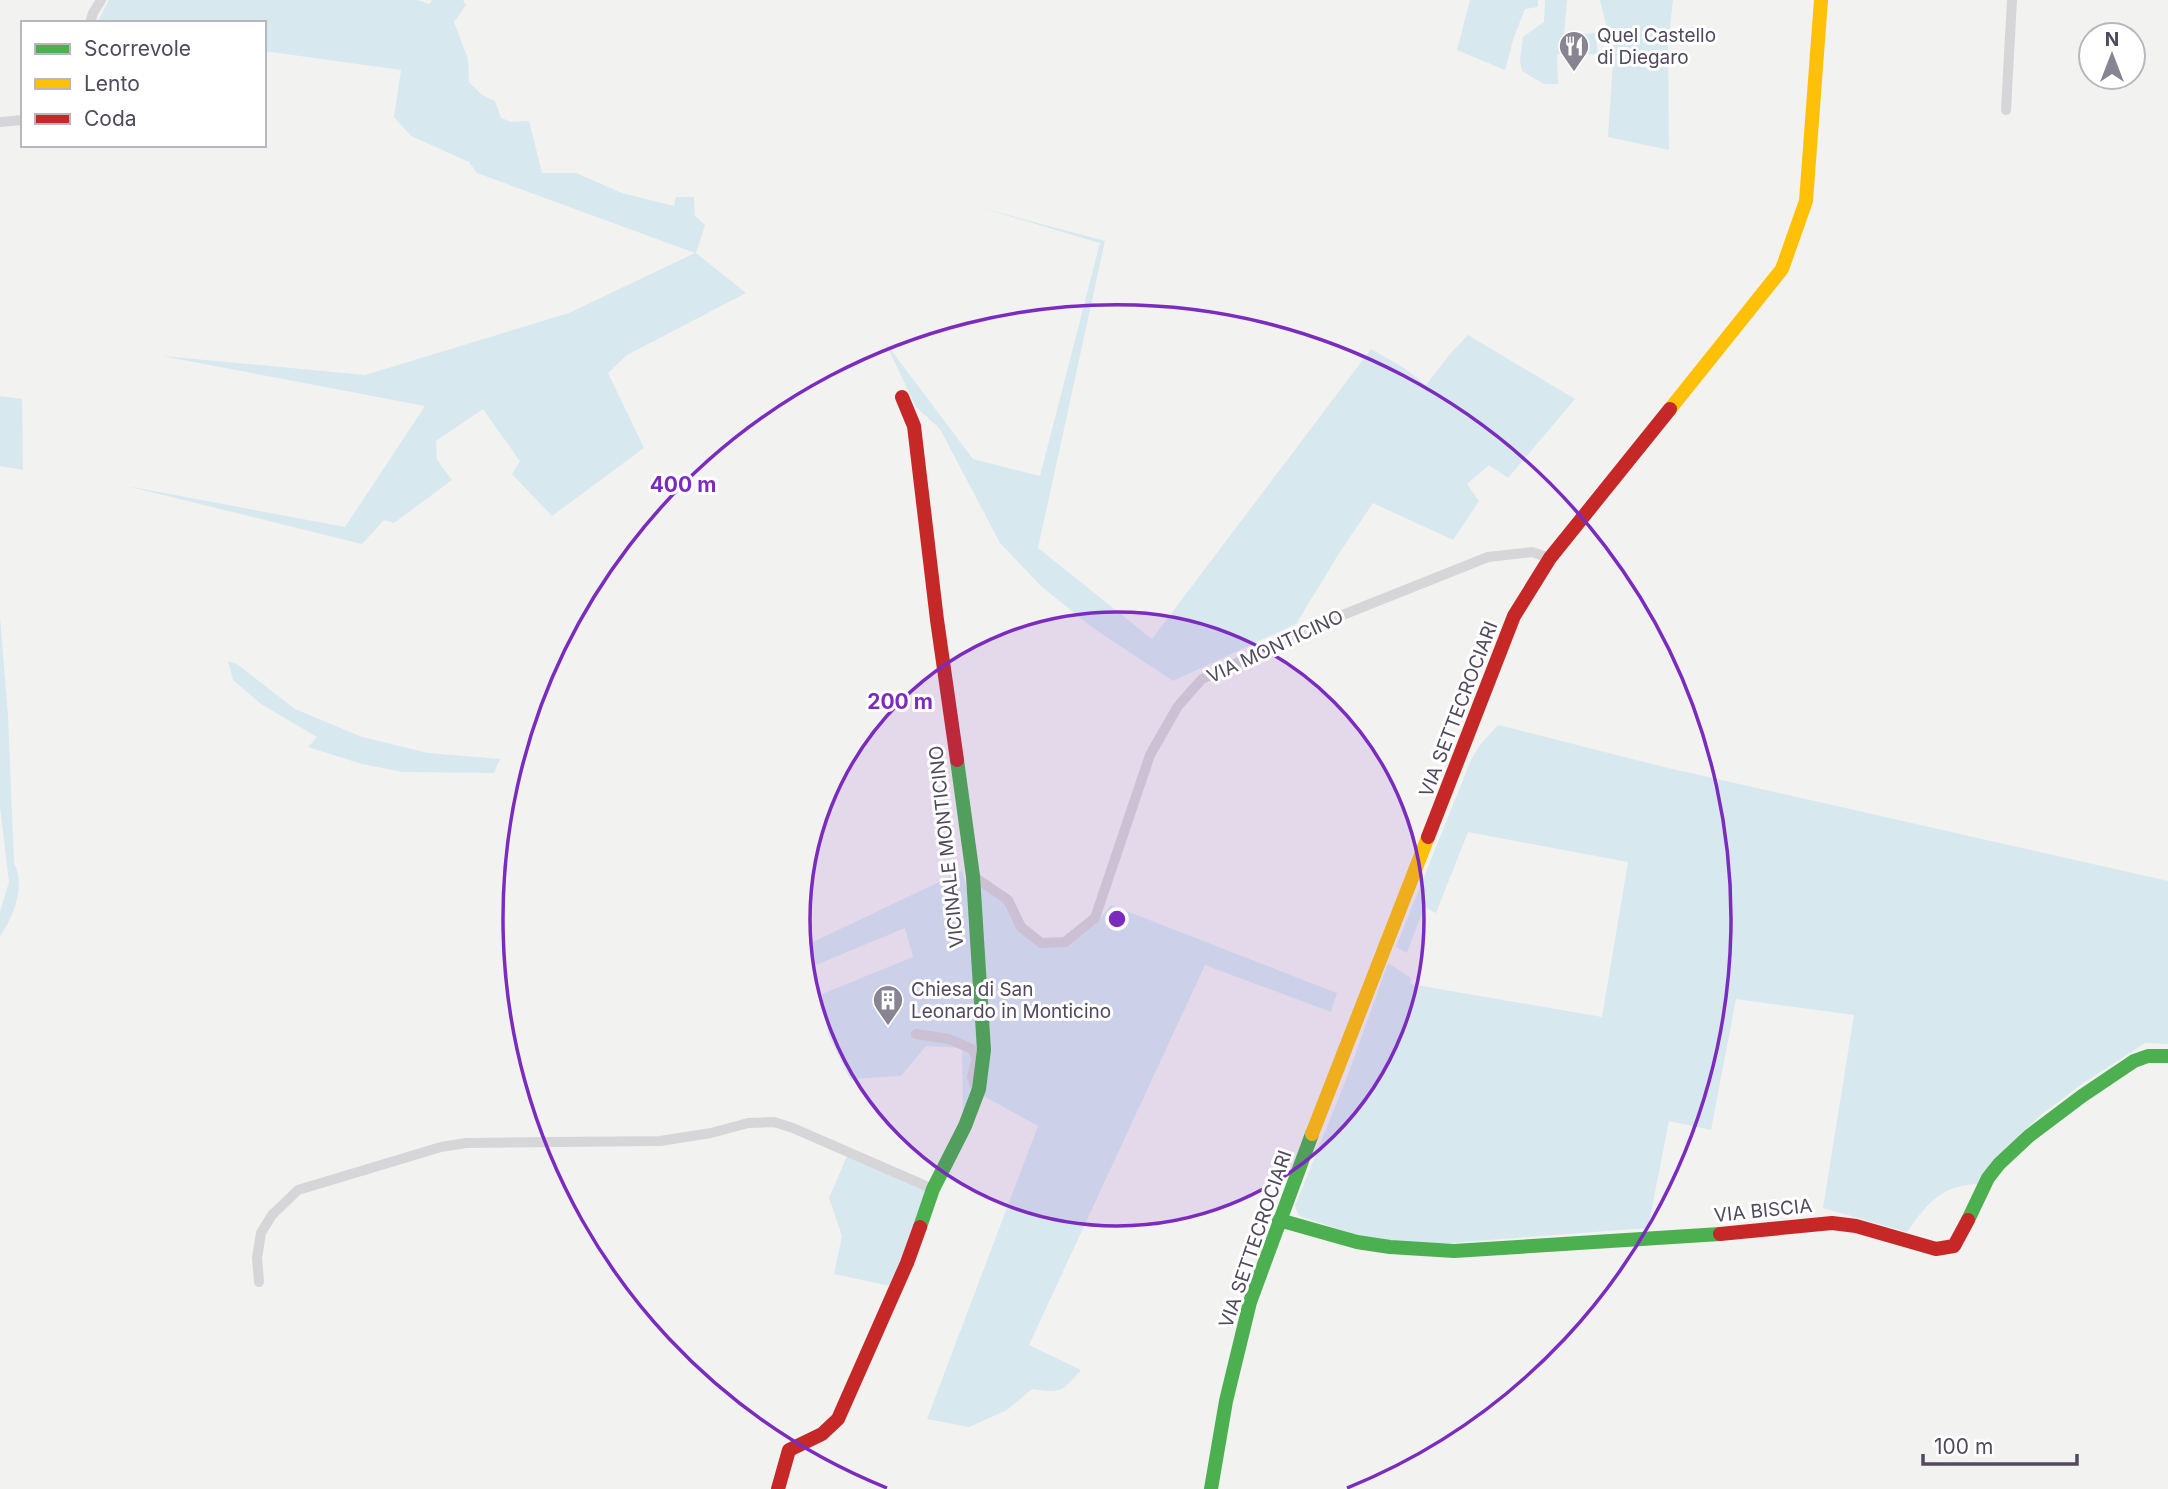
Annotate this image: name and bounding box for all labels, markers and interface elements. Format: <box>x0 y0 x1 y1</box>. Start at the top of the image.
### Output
legend <box>21 21 266 147</box>
north arrow <box>2077 21 2147 91</box>
place label: Quel Castello di Diegaro <box>1597 24 1716 69</box>
text: N <box>2105 28 2119 51</box>
restaurant icon: Quel Castello di Diegaro <box>1557 29 1591 73</box>
text: Scorrevole <box>84 36 191 61</box>
text: Lento <box>84 71 140 96</box>
text: Coda <box>84 106 137 131</box>
text: 400 m <box>650 472 716 497</box>
street label: VIA MONTICINO <box>1203 605 1347 688</box>
street label: VIA SETTECROCIARI <box>1414 618 1503 800</box>
text: 200 m <box>867 689 933 714</box>
street label: VICINALE MONTICINO <box>924 745 969 949</box>
centre of rings <box>1105 907 1129 931</box>
place label: Chiesa di San Leonardo in Monticino <box>911 978 1111 1023</box>
building icon: Chiesa di San Leonardo in Monticino <box>871 983 905 1027</box>
street label: VIA SETTECROCIARI <box>1214 1147 1297 1331</box>
street label: VIA BISCIA <box>1713 1194 1813 1227</box>
scale bar <box>1923 1422 2077 1466</box>
text: 100 m <box>1934 1434 1993 1459</box>

